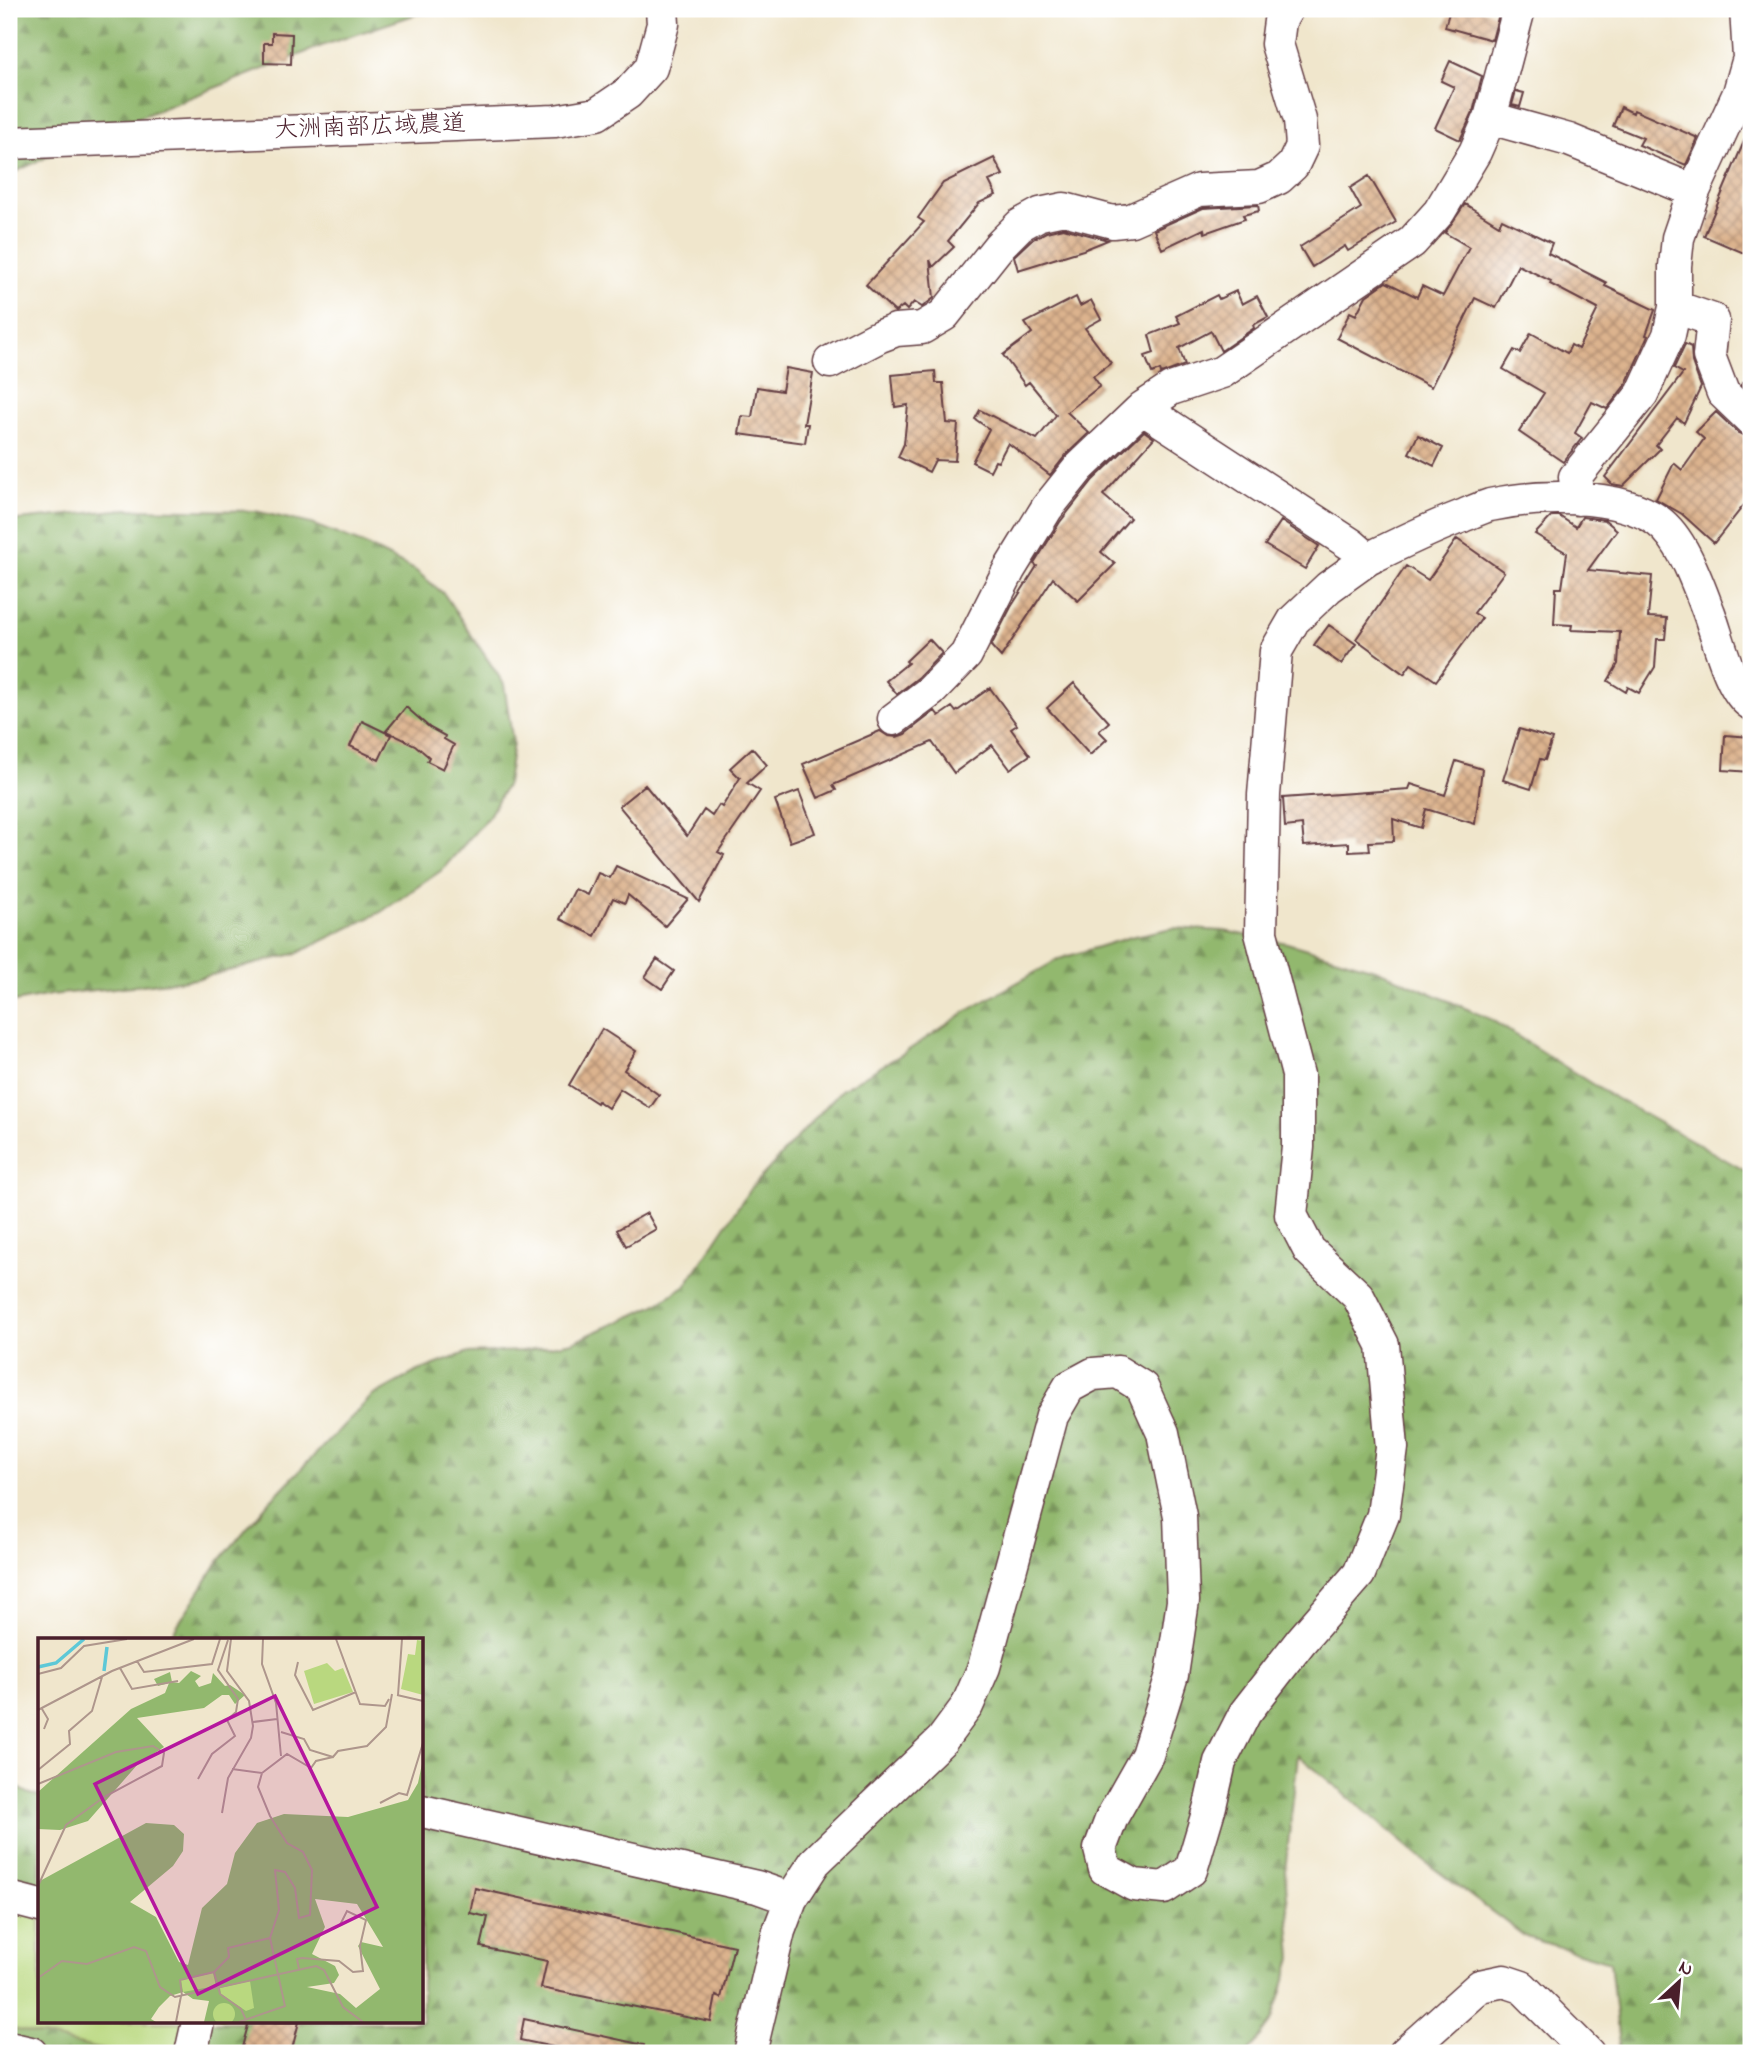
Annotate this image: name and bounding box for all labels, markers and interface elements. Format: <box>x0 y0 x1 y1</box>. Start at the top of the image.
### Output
street label: 大洲南部広域農道 <box>273 107 467 149</box>
inset map <box>38 1638 424 2024</box>
north arrow <box>1644 1946 1714 2016</box>
text: N <box>1674 1954 1697 1984</box>

